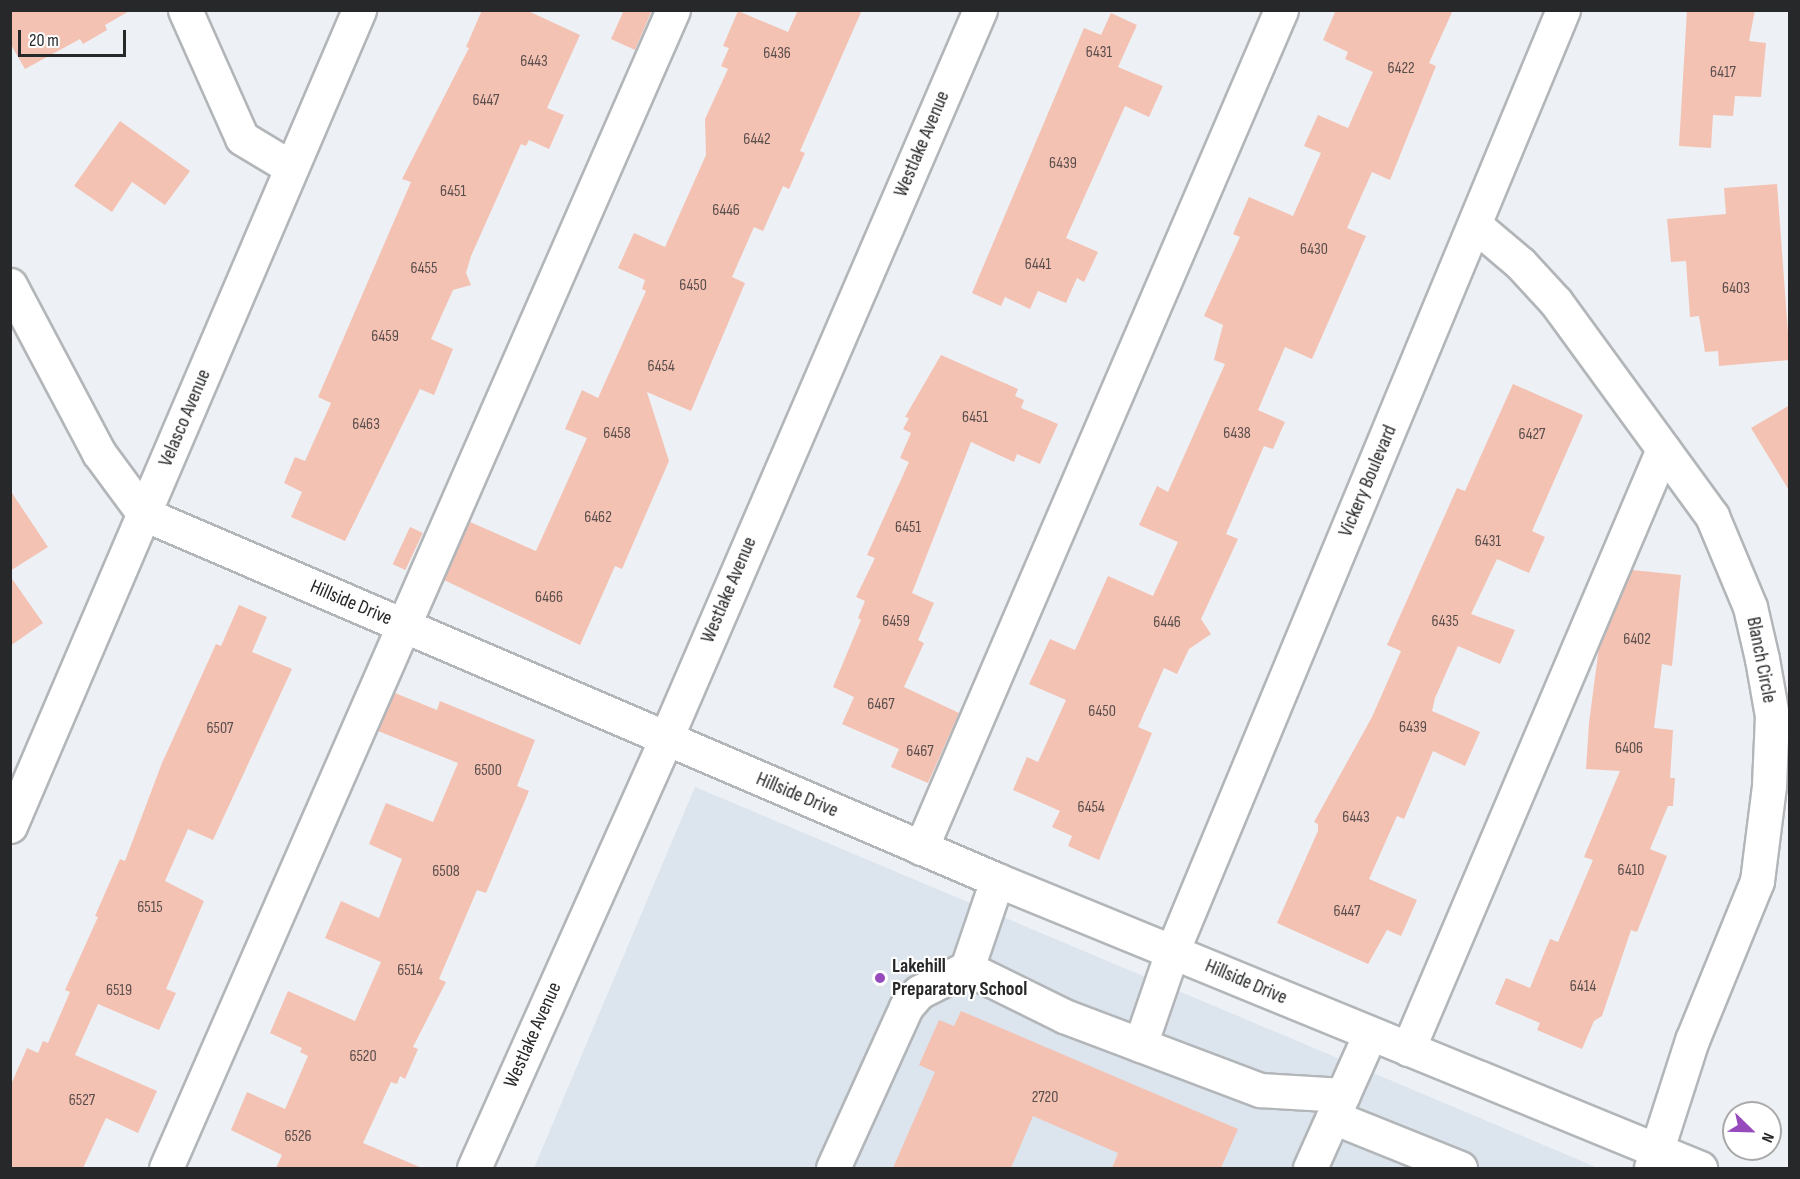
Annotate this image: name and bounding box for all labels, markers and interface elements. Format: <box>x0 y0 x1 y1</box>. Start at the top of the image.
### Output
scale bar <box>21 18 129 56</box>
text: 20 m <box>29 30 59 51</box>
house number: 6431 <box>1086 43 1112 63</box>
house number: 6436 <box>763 44 791 64</box>
house number: 6443 <box>520 52 548 72</box>
house number: 6422 <box>1387 59 1415 79</box>
house number: 6417 <box>1710 63 1736 83</box>
street label: Westlake Avenue <box>889 87 955 201</box>
house number: 6447 <box>472 91 500 111</box>
house number: 6442 <box>743 130 771 150</box>
house number: 6439 <box>1049 154 1077 174</box>
house number: 6451 <box>440 182 466 202</box>
house number: 6446 <box>712 201 740 221</box>
house number: 6430 <box>1300 240 1328 260</box>
house number: 6441 <box>1025 255 1051 275</box>
house number: 6455 <box>411 259 437 279</box>
house number: 6450 <box>679 276 707 296</box>
house number: 6403 <box>1722 279 1750 299</box>
house number: 6459 <box>371 327 399 347</box>
house number: 6454 <box>647 357 675 377</box>
street label: Velasco Avenue <box>154 366 216 470</box>
house number: 6451 <box>962 408 988 428</box>
house number: 6463 <box>352 415 380 435</box>
street label: Vickery Boulevard <box>1334 422 1402 540</box>
house number: 6458 <box>603 424 631 444</box>
house number: 6438 <box>1223 424 1251 444</box>
house number: 6427 <box>1518 425 1546 445</box>
house number: 6462 <box>584 508 612 528</box>
house number: 6451 <box>895 518 921 538</box>
house number: 6431 <box>1475 532 1501 552</box>
street label: Westlake Avenue <box>696 533 762 647</box>
street label: Hillside Drive <box>306 575 396 631</box>
house number: 6466 <box>535 588 563 608</box>
house number: 6459 <box>882 612 910 632</box>
house number: 6435 <box>1431 612 1459 632</box>
house number: 6446 <box>1153 613 1181 633</box>
street label: Blanch Circle <box>1741 615 1781 705</box>
house number: 6402 <box>1623 630 1651 650</box>
house number: 6467 <box>867 695 895 715</box>
house number: 6450 <box>1088 702 1116 722</box>
house number: 6439 <box>1399 718 1427 738</box>
house number: 6507 <box>207 719 233 739</box>
house number: 6406 <box>1615 739 1643 759</box>
house number: 6467 <box>906 742 934 762</box>
house number: 6500 <box>474 761 502 781</box>
street label: Hillside Drive <box>752 767 842 823</box>
house number: 6454 <box>1077 798 1105 818</box>
house number: 6443 <box>1342 808 1370 828</box>
house number: 6410 <box>1618 861 1644 881</box>
house number: 6508 <box>432 862 460 882</box>
house number: 6515 <box>137 898 163 918</box>
house number: 6447 <box>1333 902 1361 922</box>
place label: Lakehill Preparatory School <box>892 954 1027 1001</box>
street label: Hillside Drive <box>1201 954 1291 1010</box>
house number: 6514 <box>397 961 423 981</box>
marker: Lakehill Preparatory School <box>873 971 887 985</box>
house number: 6414 <box>1570 977 1596 997</box>
street label: Westlake Avenue <box>499 979 567 1091</box>
house number: 6519 <box>106 981 132 1001</box>
house number: 6520 <box>349 1047 377 1067</box>
house number: 2720 <box>1032 1088 1058 1108</box>
house number: 6527 <box>69 1091 95 1111</box>
north arrow <box>1722 1101 1782 1161</box>
house number: 6526 <box>284 1127 312 1147</box>
text: N <box>1757 1130 1778 1145</box>

